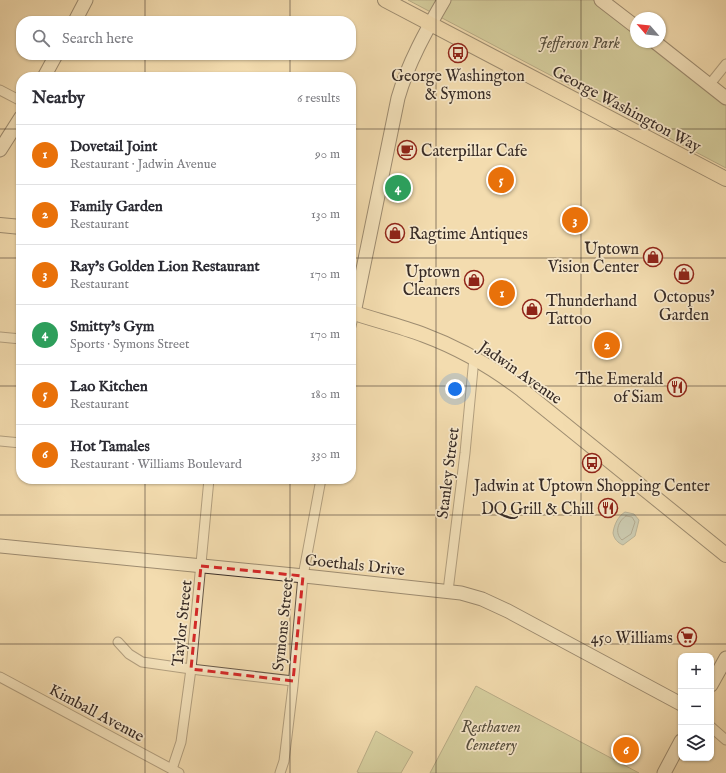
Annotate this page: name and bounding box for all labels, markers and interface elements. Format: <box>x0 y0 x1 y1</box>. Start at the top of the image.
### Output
north arrow <box>630 12 666 48</box>
search box <box>16 16 356 60</box>
icon: search <box>30 27 52 49</box>
text: Search here <box>62 29 133 48</box>
park label: Jefferson Park <box>538 34 620 54</box>
bus stop icon: George Washington & Symons <box>447 42 469 64</box>
street label: George Washington Way <box>548 62 704 158</box>
place label: George Washington & Symons <box>391 67 525 105</box>
text: Nearby <box>32 88 85 109</box>
text: 6 results <box>297 90 340 107</box>
text: Dovetail Joint <box>70 137 157 156</box>
cafe icon: Caterpillar Cafe <box>396 139 418 161</box>
place label: Caterpillar Cafe <box>421 142 527 162</box>
text: 1 <box>43 146 47 163</box>
text: 90 m <box>315 146 340 163</box>
text: Restaurant · Jadwin Avenue <box>70 156 216 173</box>
pin: 5 <box>488 165 514 195</box>
pin: 4 <box>385 173 411 203</box>
text: Family Garden <box>70 197 163 216</box>
pin: 3 <box>562 205 588 235</box>
text: 2 <box>42 206 48 223</box>
text: 130 m <box>311 206 340 223</box>
text: Restaurant <box>70 216 129 233</box>
shop icon: Ragtime Antiques <box>384 222 406 244</box>
place label: Ragtime Antiques <box>409 225 528 245</box>
place label: Uptown Vision Center <box>547 240 639 278</box>
shop icon: Uptown Vision Center <box>642 246 664 268</box>
text: Ray's Golden Lion Restaurant <box>70 257 260 276</box>
place label: Uptown Cleaners <box>403 263 460 301</box>
shop icon: Octopus' Garden <box>673 263 695 285</box>
text: 3 <box>43 266 47 283</box>
text: 170 m <box>310 266 340 283</box>
shop icon: Uptown Cleaners <box>463 269 485 291</box>
text: Restaurant <box>70 276 129 293</box>
pin: 1 <box>489 278 515 308</box>
place label: Octopus' Garden <box>653 288 715 326</box>
place label: Thunderhand Tattoo <box>546 292 638 330</box>
shop icon: Thunderhand Tattoo <box>521 298 543 320</box>
text: Smitty's Gym <box>70 317 154 336</box>
text: 4 <box>42 326 48 343</box>
text: 170 m <box>310 326 340 343</box>
pin: 2 <box>594 330 620 360</box>
text: Sports · Symons Street <box>70 336 190 353</box>
street label: Jadwin Avenue <box>473 336 565 410</box>
place label: The Emerald of Siam <box>576 370 663 408</box>
restaurant icon: The Emerald of Siam <box>666 376 688 398</box>
text: Lao Kitchen <box>70 377 148 396</box>
your location <box>445 379 465 399</box>
text: 5 <box>43 386 47 403</box>
text: 180 m <box>311 386 340 403</box>
text: Restaurant <box>70 396 129 413</box>
street label: Stanley Street <box>433 426 465 520</box>
text: Hot Tamales <box>70 437 150 456</box>
text: 6 <box>42 446 48 463</box>
text: 330 m <box>311 446 340 463</box>
bus stop icon: Jadwin at Uptown Shopping Center <box>581 452 603 474</box>
text: Restaurant · Williams Boulevard <box>70 456 242 473</box>
place label: Jadwin at Uptown Shopping Center <box>472 477 710 497</box>
restaurant icon: DQ Grill & Chill <box>597 497 619 519</box>
place label: DQ Grill & Chill <box>481 500 595 520</box>
street label: Goethals Drive <box>304 551 406 581</box>
street label: Symons Street <box>269 576 299 672</box>
street label: Taylor Street <box>169 578 198 667</box>
supermarket icon: 450 Williams <box>676 626 698 648</box>
place label: 450 Williams <box>591 629 673 649</box>
map controls <box>678 653 714 761</box>
button: + <box>678 653 714 689</box>
street label: Kimball Avenue <box>45 680 147 747</box>
button: − <box>678 689 714 725</box>
park label: Resthaven Cemetery <box>461 718 521 756</box>
button: layers <box>678 725 714 761</box>
pin: 6 <box>613 735 639 765</box>

